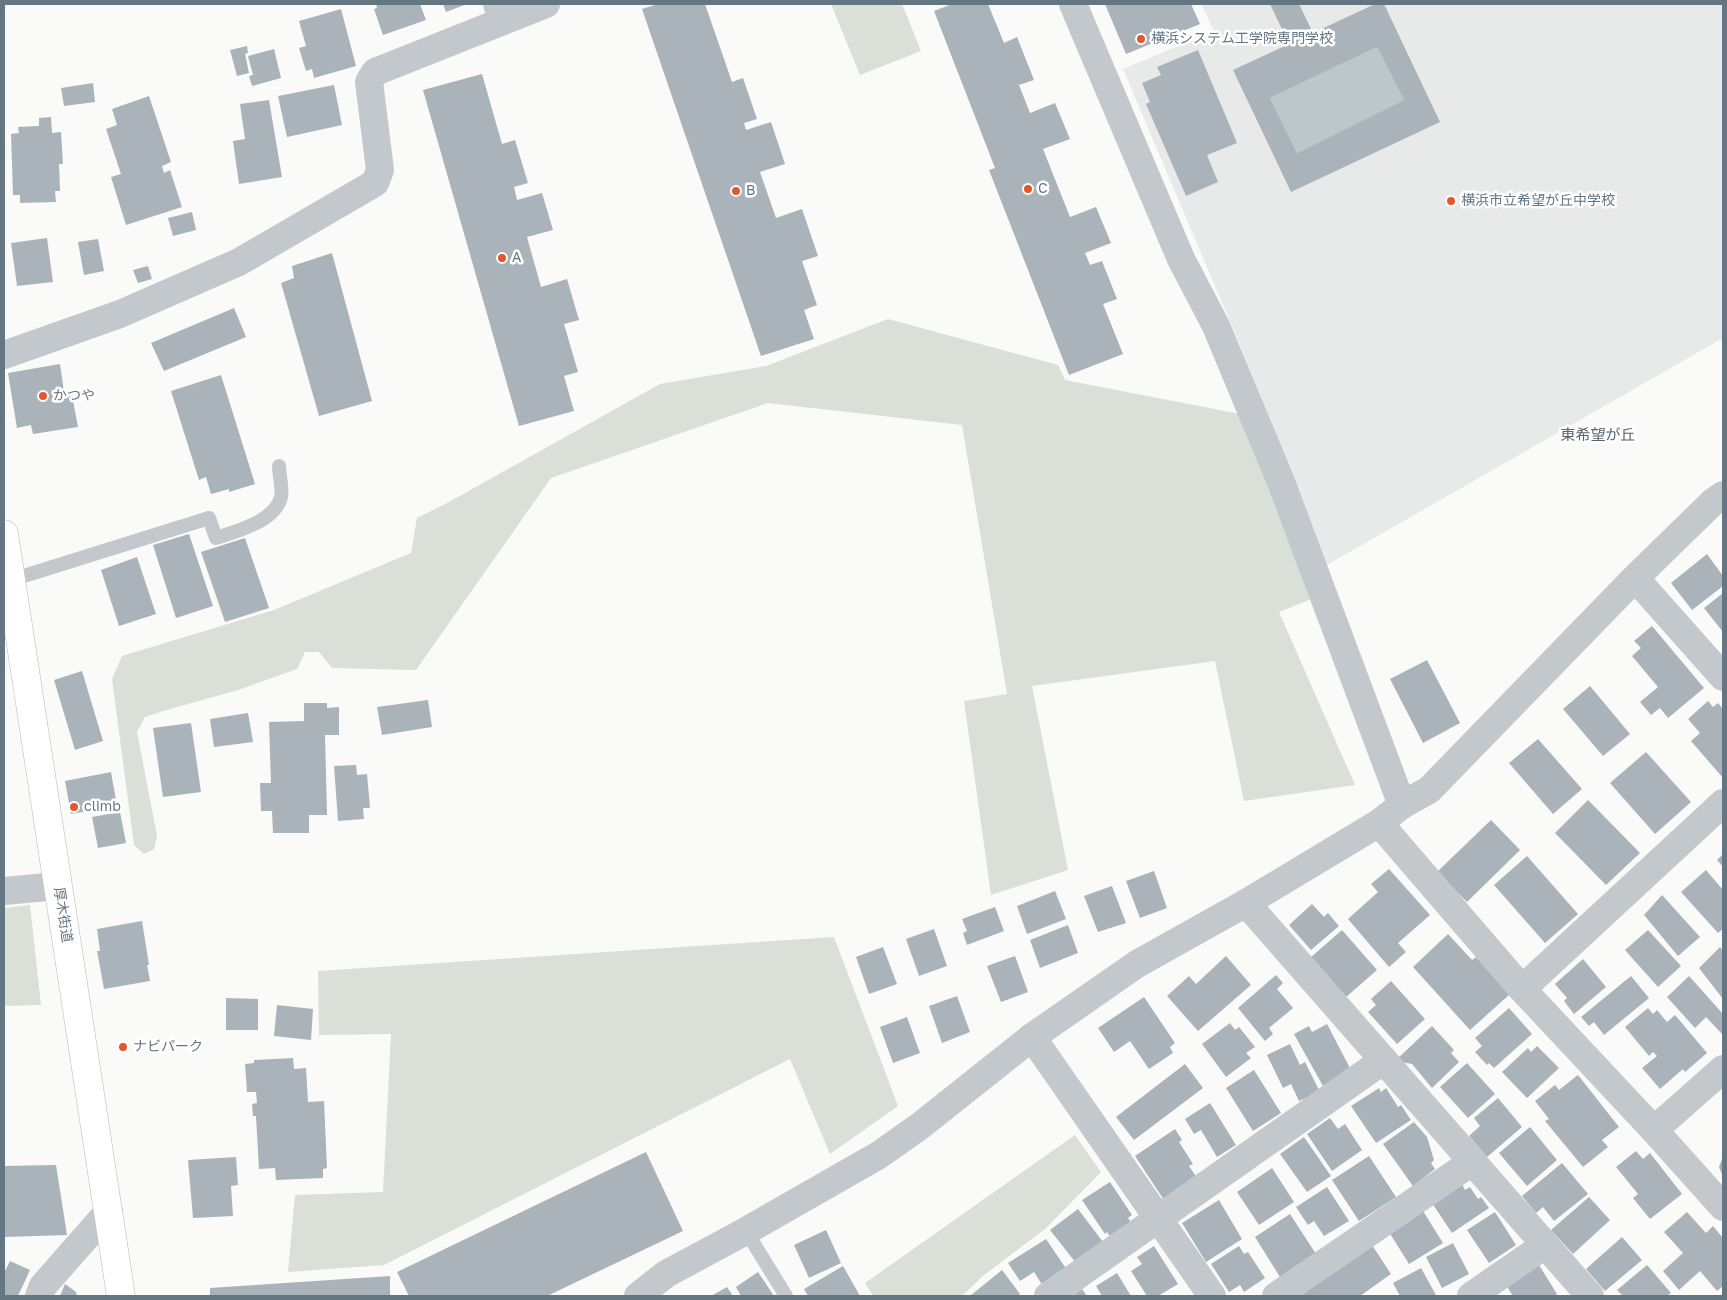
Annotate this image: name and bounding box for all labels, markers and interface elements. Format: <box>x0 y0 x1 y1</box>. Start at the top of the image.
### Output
place label: 横浜システム工学院専門学校 <box>1151 31 1333 47</box>
marker: 横浜システム工学院専門学校 <box>1135 33 1147 45</box>
place label: C <box>1038 181 1048 197</box>
place label: B <box>746 183 755 199</box>
marker: C <box>1022 183 1034 195</box>
marker: B <box>730 185 742 197</box>
place label: 横浜市立希望が丘中学校 <box>1461 193 1615 209</box>
marker: 横浜市立希望が丘中学校 <box>1445 195 1457 207</box>
place label: A <box>512 250 521 266</box>
marker: A <box>496 252 508 264</box>
place label: かつや <box>53 388 95 404</box>
marker: かつや <box>37 390 49 402</box>
district label: 東希望が丘 <box>1561 426 1635 444</box>
place label: climb <box>84 799 121 815</box>
marker: climb <box>68 801 80 813</box>
street label: 厚木街道 <box>50 886 76 944</box>
place label: ナビパーク <box>133 1039 203 1055</box>
marker: ナビパーク <box>117 1041 129 1053</box>

